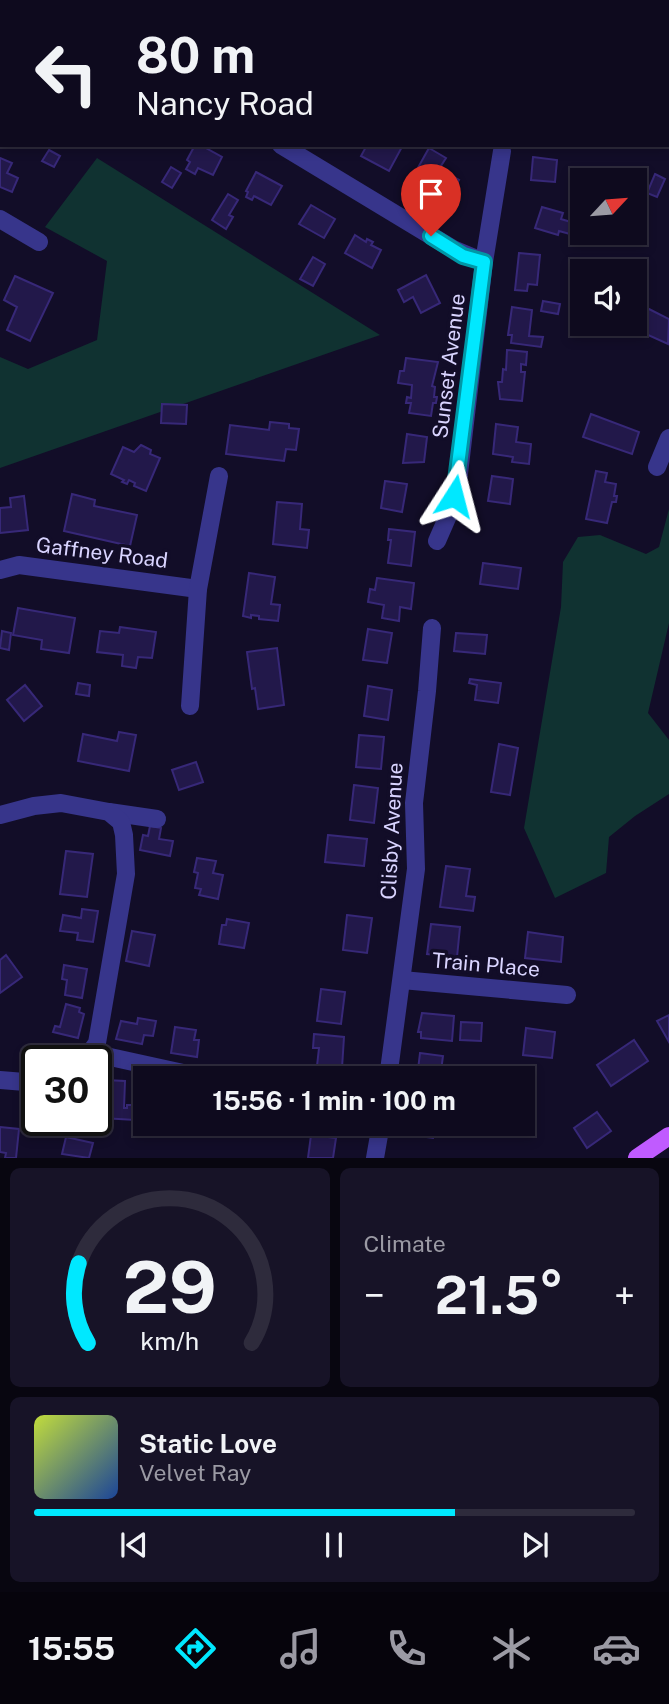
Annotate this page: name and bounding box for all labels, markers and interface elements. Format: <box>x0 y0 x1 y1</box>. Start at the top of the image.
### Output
text: 80 m <box>136 26 255 84</box>
icon: left <box>21 28 112 119</box>
text: Nancy Road <box>136 85 314 122</box>
pin <box>401 164 461 236</box>
north arrow <box>570 168 648 245</box>
map controls <box>570 168 647 336</box>
icon: arrive <box>412 175 450 213</box>
button: sound <box>570 259 647 336</box>
street label: Sunset Avenue <box>427 292 470 440</box>
position arrow <box>417 459 491 533</box>
street label: Gaffney Road <box>35 532 169 573</box>
street label: Clisby Avenue <box>375 762 408 900</box>
street label: Train Place <box>431 947 541 982</box>
speed limit sign: 30 <box>21 1045 112 1136</box>
text: 15:56 · 1 min · 100 m <box>212 1085 456 1116</box>
text: Climate <box>364 1230 446 1257</box>
text: 29 <box>123 1245 217 1330</box>
text: 21.5° <box>435 1265 564 1326</box>
text: − <box>364 1273 385 1318</box>
text: + <box>614 1273 635 1318</box>
text: km/h <box>140 1326 199 1356</box>
text: Static Love <box>139 1428 277 1459</box>
text: Velvet Ray <box>139 1459 251 1486</box>
icon: previous <box>115 1526 153 1564</box>
icon: pause <box>315 1526 353 1564</box>
icon: next <box>516 1526 554 1564</box>
icon: directions <box>171 1624 220 1673</box>
icon: music <box>276 1624 325 1673</box>
icon: phone <box>382 1624 431 1673</box>
icon: climate <box>487 1624 536 1673</box>
icon: car <box>592 1624 641 1673</box>
text: 15:55 <box>28 1630 115 1667</box>

